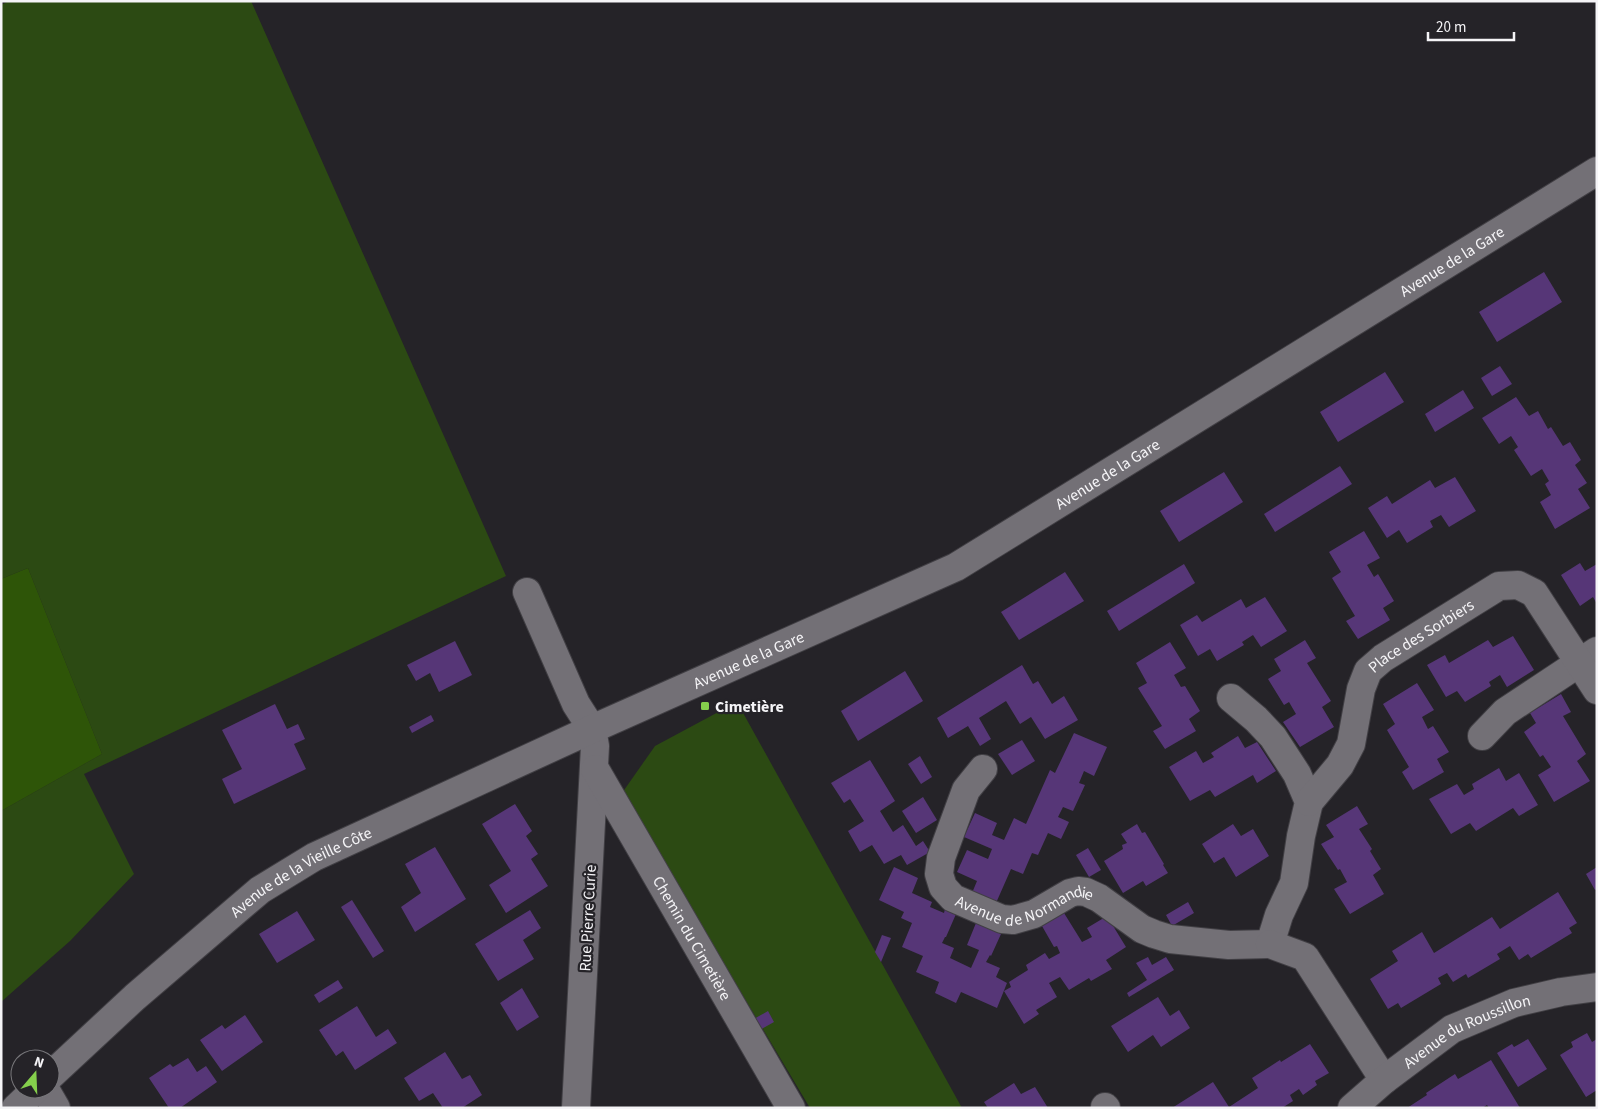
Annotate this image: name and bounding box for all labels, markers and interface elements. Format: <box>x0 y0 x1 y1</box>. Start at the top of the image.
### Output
scale bar <box>1428 10 1514 42</box>
text: 20 m <box>1436 17 1466 38</box>
street label: Avenue de la Gare <box>1396 221 1509 302</box>
street label: Avenue de la Gare <box>1051 434 1164 515</box>
street label: Place des Sorbiers <box>1364 594 1479 678</box>
street label: Avenue de la Gare <box>690 626 808 695</box>
place label: Cimetière <box>715 696 784 718</box>
marker: Cimetière <box>699 700 711 712</box>
street label: Avenue de la Vieille Côte <box>226 822 376 923</box>
street label: Rue Pierre Curie <box>574 864 602 972</box>
street label: Chemin du Cimetière <box>647 872 736 1005</box>
street label: Avenue de Normandie <box>952 880 1097 932</box>
street label: Avenue du Roussillon <box>1399 989 1533 1074</box>
north arrow <box>10 1049 60 1099</box>
text: N <box>31 1052 47 1074</box>

